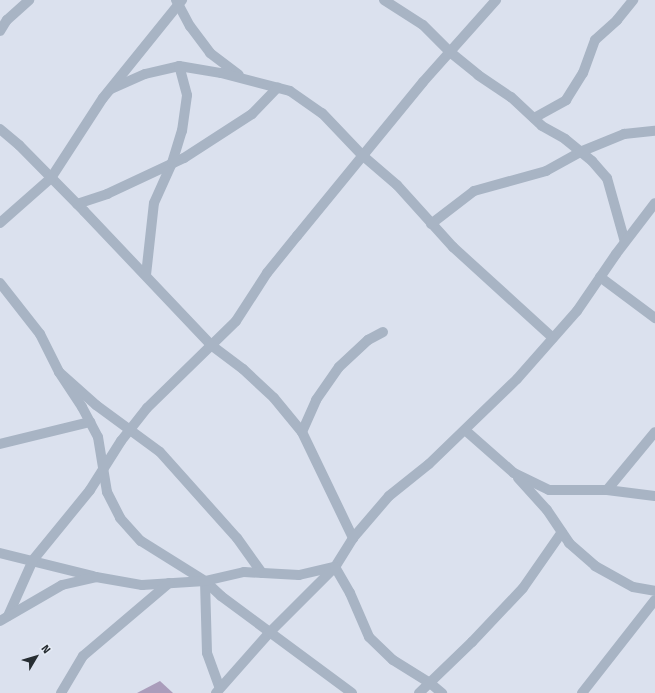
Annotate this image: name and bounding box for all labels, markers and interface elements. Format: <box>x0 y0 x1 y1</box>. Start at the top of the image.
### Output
north arrow <box>16 637 56 677</box>
text: N <box>38 642 53 656</box>

